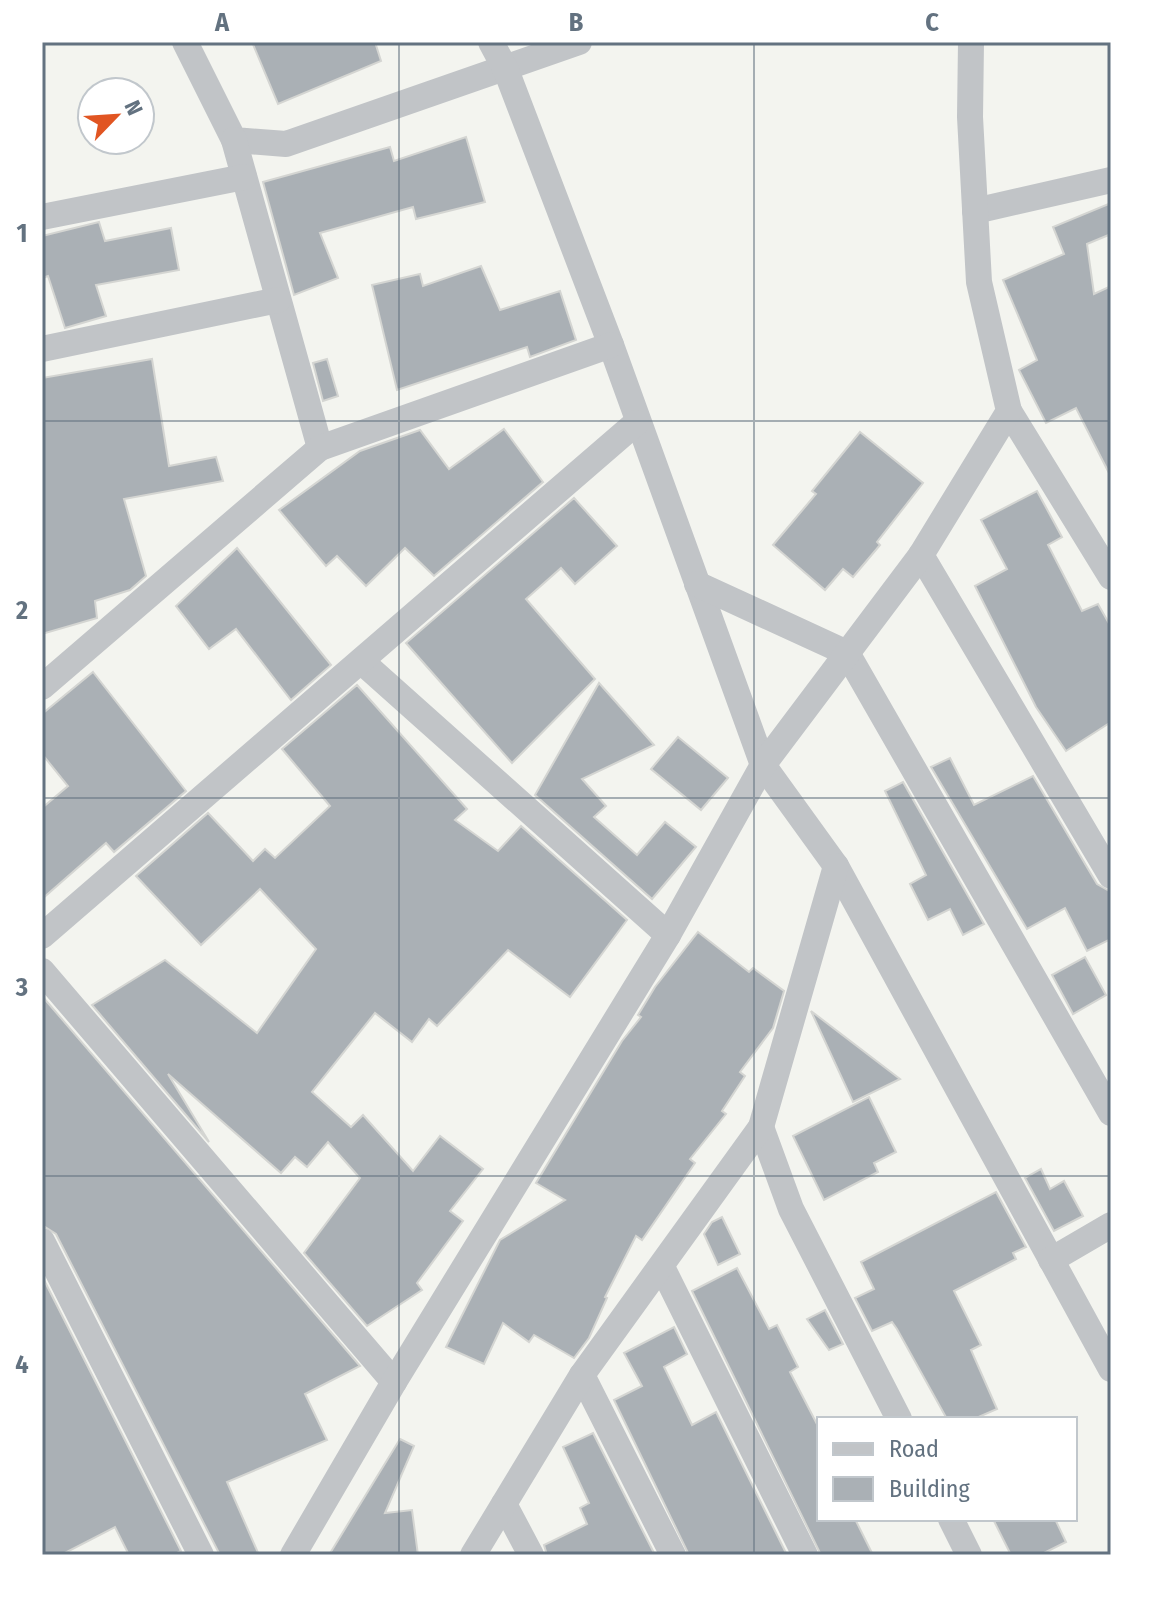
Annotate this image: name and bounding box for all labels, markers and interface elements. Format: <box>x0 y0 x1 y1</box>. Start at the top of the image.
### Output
text: A <box>214 7 230 38</box>
text: B <box>569 7 584 38</box>
text: C <box>925 7 939 38</box>
north arrow <box>76 76 156 156</box>
text: N <box>119 96 149 119</box>
text: 1 <box>17 218 28 249</box>
text: 2 <box>15 595 28 626</box>
text: 3 <box>15 972 28 1003</box>
text: 4 <box>15 1349 29 1380</box>
legend <box>817 1417 1077 1521</box>
text: Road <box>889 1435 939 1463</box>
text: Building <box>889 1475 971 1503</box>

